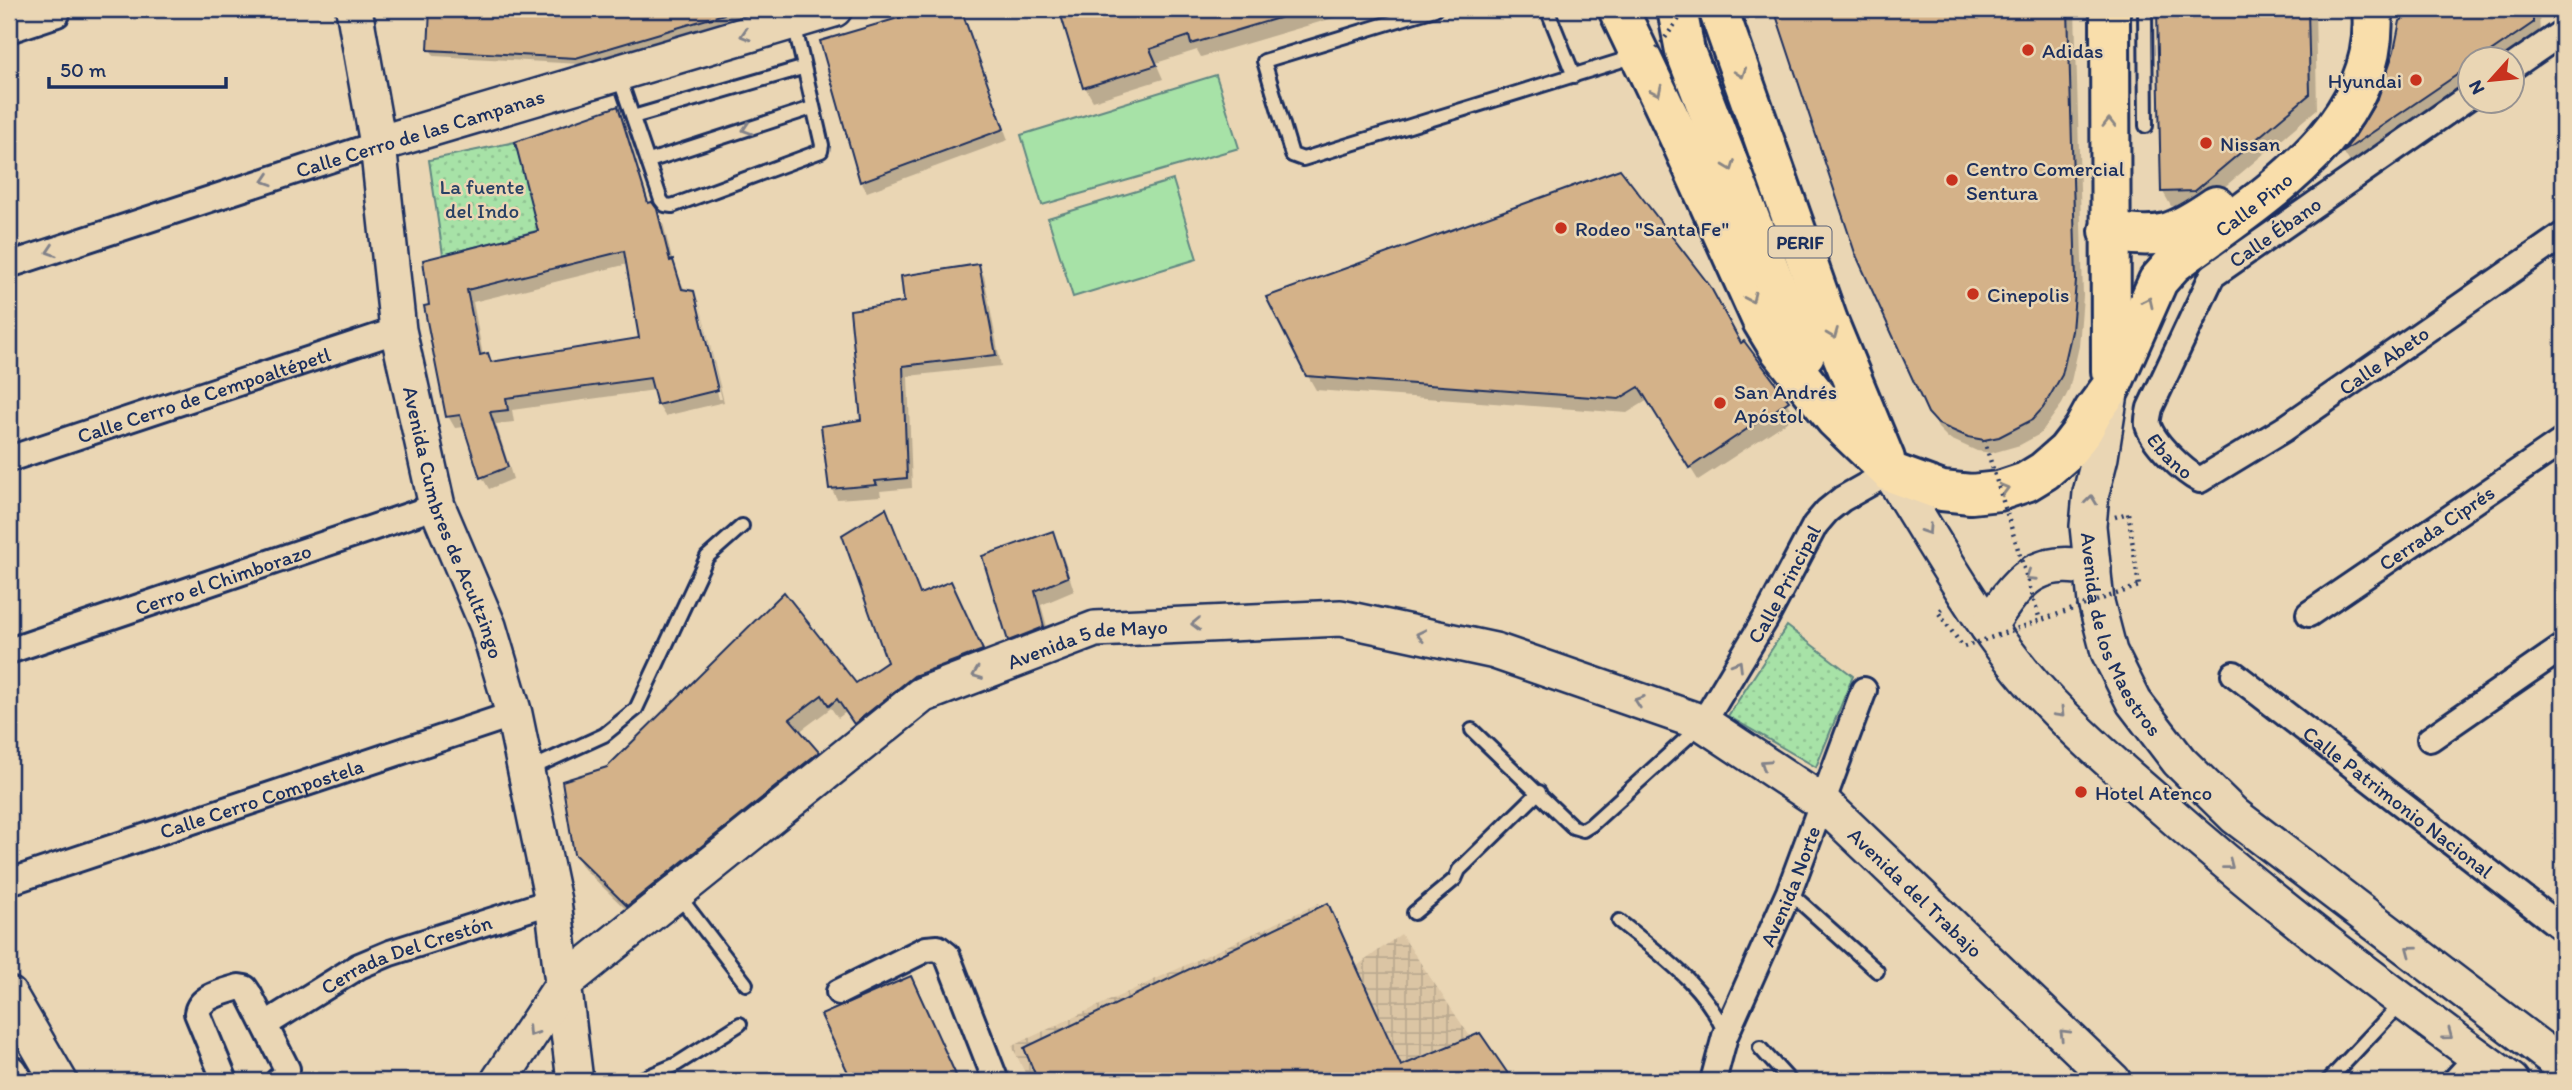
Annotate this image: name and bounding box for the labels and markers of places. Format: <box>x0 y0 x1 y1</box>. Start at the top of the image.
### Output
place label: Adidas <box>2042 38 2103 63</box>
marker: Adidas <box>2020 42 2036 58</box>
place label: Hyundai <box>2328 68 2402 93</box>
marker: Hyundai <box>2408 72 2424 88</box>
place label: Nissan <box>2220 131 2281 156</box>
marker: Nissan <box>2198 135 2214 151</box>
place label: Centro Comercial Sentura <box>1966 156 2125 205</box>
marker: Centro Comercial Sentura <box>1944 172 1960 188</box>
place label: Rodeo "Santa Fe" <box>1575 216 1729 241</box>
marker: Rodeo "Santa Fe" <box>1553 220 1569 236</box>
place label: Cinepolis <box>1987 282 2069 307</box>
marker: Cinepolis <box>1965 286 1981 302</box>
place label: San Andrés Apóstol <box>1734 379 1837 428</box>
marker: San Andrés Apóstol <box>1712 395 1728 411</box>
place label: Hotel Atenco <box>2095 780 2212 805</box>
marker: Hotel Atenco <box>2073 784 2089 800</box>

